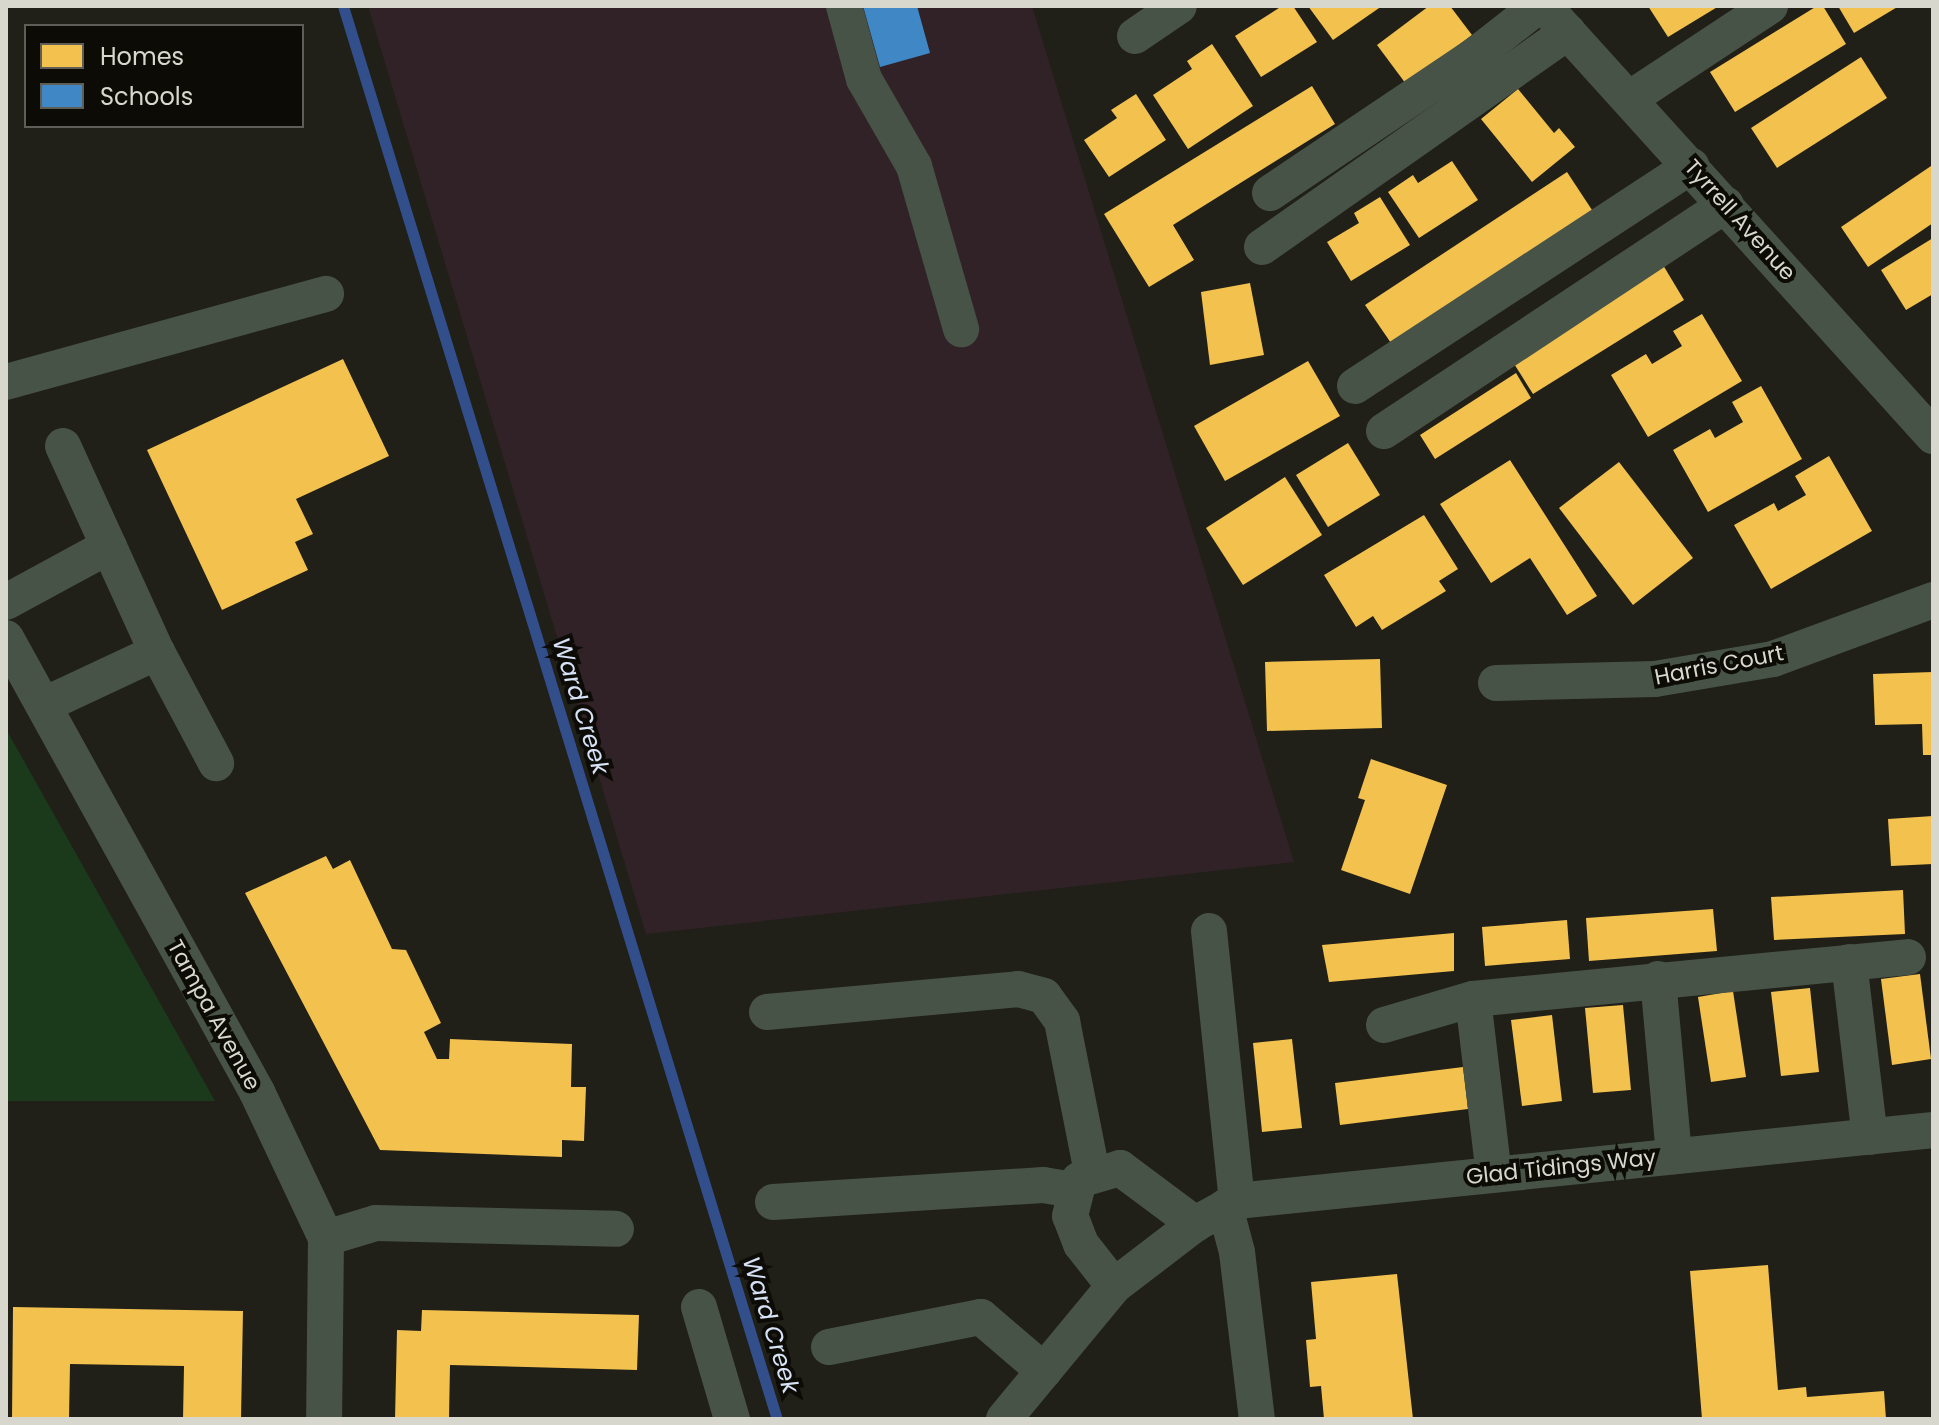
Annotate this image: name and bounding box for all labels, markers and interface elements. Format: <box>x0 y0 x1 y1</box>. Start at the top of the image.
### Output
legend <box>24 24 304 128</box>
text: Homes <box>100 40 184 73</box>
text: Schools <box>100 80 193 113</box>
street label: Tyrrell Avenue <box>1679 154 1801 286</box>
water label: Ward Creek <box>547 634 615 778</box>
street label: Harris Court <box>1652 640 1786 690</box>
street label: Tampa Avenue <box>162 935 266 1095</box>
street label: Glad Tidings Way <box>1465 1144 1657 1190</box>
water label: Ward Creek <box>737 1253 805 1397</box>

